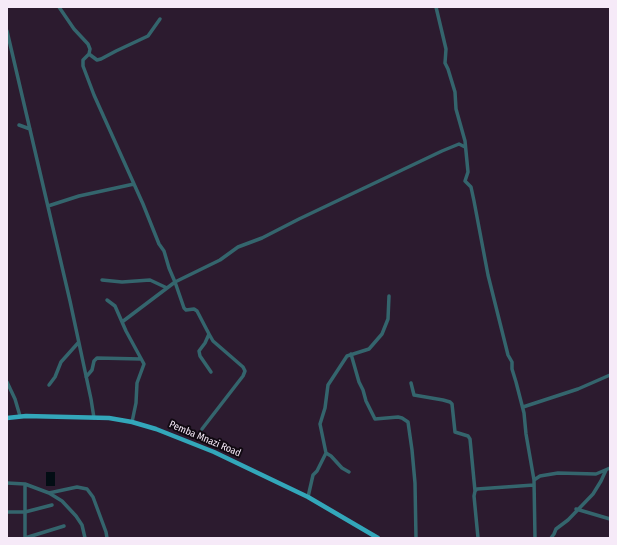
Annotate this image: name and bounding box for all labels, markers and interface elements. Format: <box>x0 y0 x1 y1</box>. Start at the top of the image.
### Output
street label: Pemba Mnazi Road <box>167 418 243 460</box>

